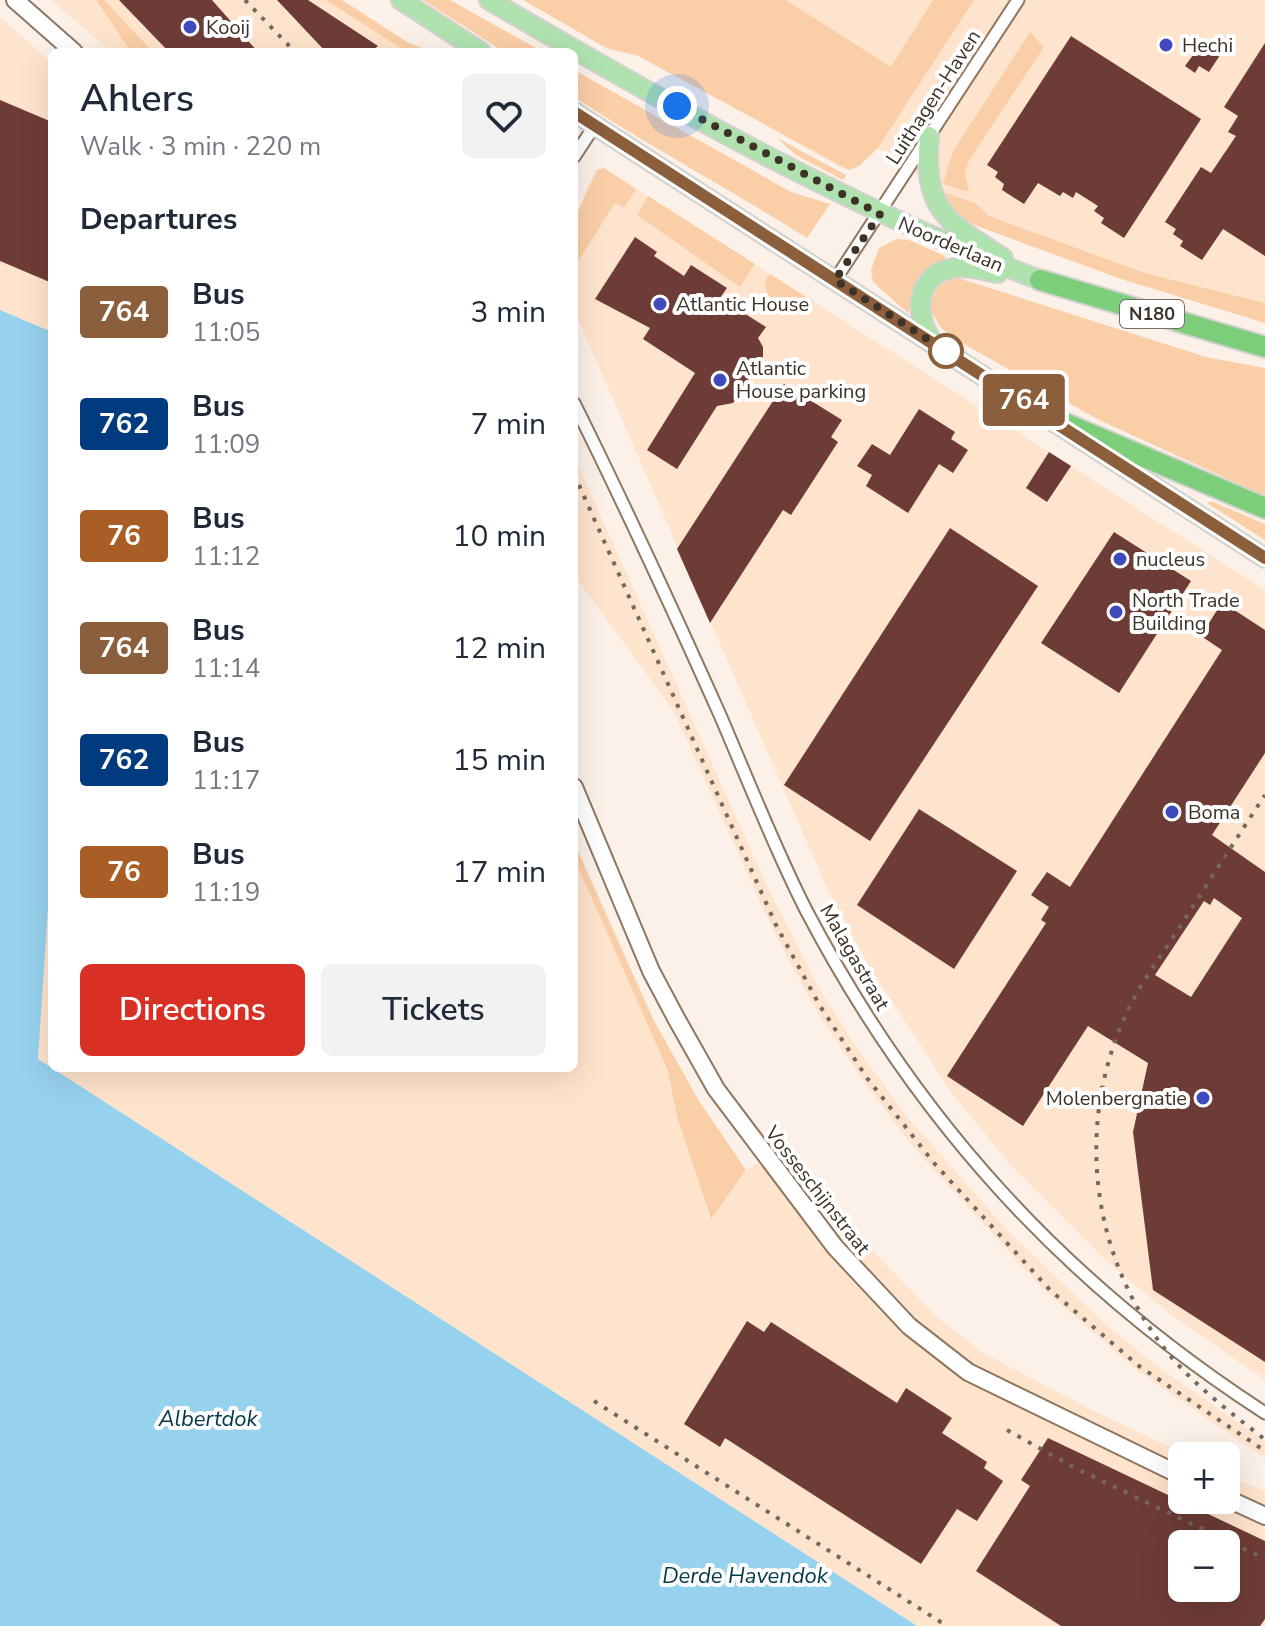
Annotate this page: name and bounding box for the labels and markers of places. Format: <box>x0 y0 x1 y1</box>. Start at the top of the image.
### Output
place label: Kooij <box>206 14 250 41</box>
marker: Kooij <box>181 18 199 36</box>
place label: Hechi <box>1182 32 1233 59</box>
marker: Hechi <box>1157 36 1175 54</box>
place label: Atlantic House <box>676 291 809 318</box>
marker: Atlantic House <box>651 295 669 313</box>
unlabelled marker <box>929 334 963 368</box>
place label: Atlantic House parking <box>736 355 866 405</box>
marker: Atlantic House parking <box>711 371 729 389</box>
place label: nucleus <box>1136 546 1205 573</box>
marker: nucleus <box>1111 550 1129 568</box>
place label: North Trade Building <box>1132 587 1240 637</box>
marker: North Trade Building <box>1107 603 1125 621</box>
place label: Boma <box>1188 799 1240 826</box>
marker: Boma <box>1163 803 1181 821</box>
place label: Molenbergnatie <box>1046 1085 1187 1112</box>
marker: Molenbergnatie <box>1194 1089 1212 1107</box>

